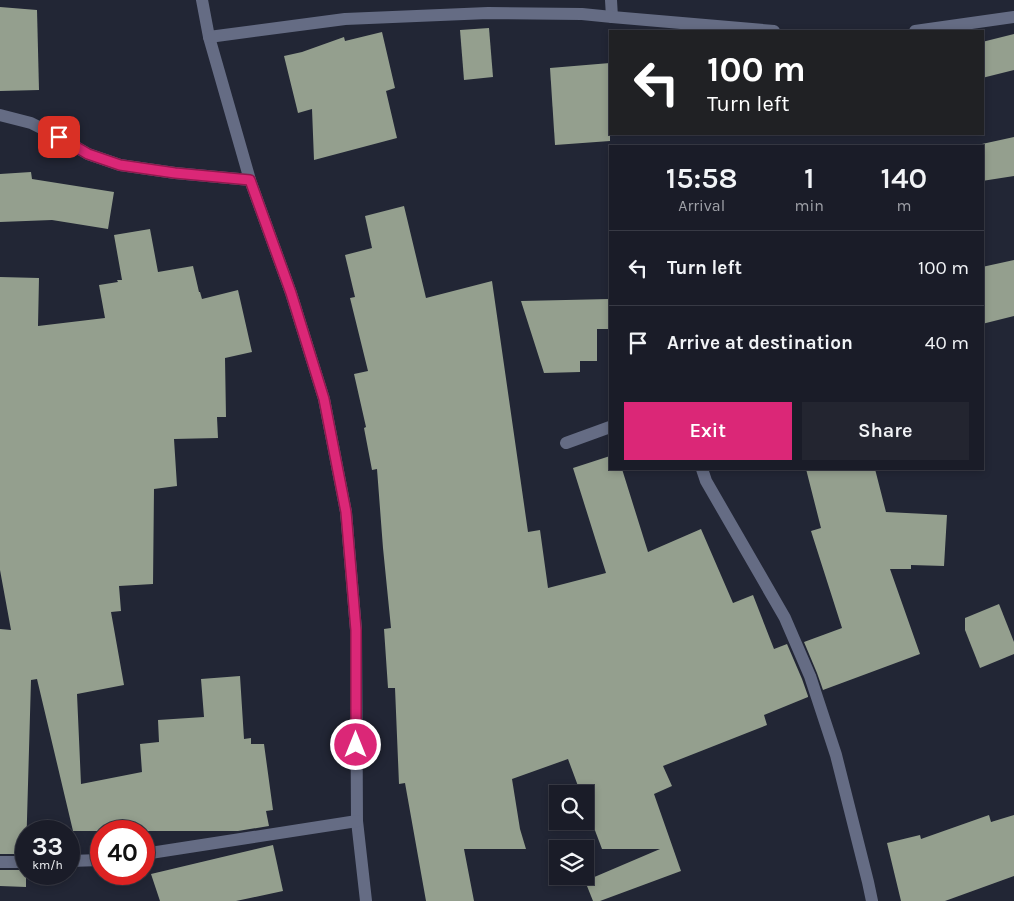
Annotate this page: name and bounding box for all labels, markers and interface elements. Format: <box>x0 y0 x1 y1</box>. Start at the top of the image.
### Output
text: 100 m <box>707 49 806 90</box>
icon: left <box>624 50 689 115</box>
text: Turn left <box>707 91 790 117</box>
pin <box>38 116 80 158</box>
icon: arrive <box>45 123 73 151</box>
text: 15:58 <box>666 160 738 196</box>
text: 1 <box>804 160 814 196</box>
text: 140 <box>881 160 927 196</box>
text: Arrival <box>678 196 725 215</box>
text: min <box>794 196 824 215</box>
text: m <box>896 196 911 215</box>
icon: left <box>624 254 652 282</box>
text: Turn left <box>667 257 742 279</box>
text: 100 m <box>918 257 969 279</box>
icon: arrive <box>624 329 652 357</box>
text: Arrive at destination <box>667 332 853 354</box>
text: 40 m <box>925 332 969 354</box>
button: Exit <box>624 402 792 460</box>
button: Share <box>802 402 969 460</box>
position arrow <box>329 718 381 770</box>
map controls <box>549 785 594 885</box>
button: search <box>549 785 594 830</box>
speed limit sign: 40 <box>90 820 155 885</box>
text: 33 <box>32 832 63 861</box>
button: layers <box>549 840 594 885</box>
text: km/h <box>32 858 63 872</box>

